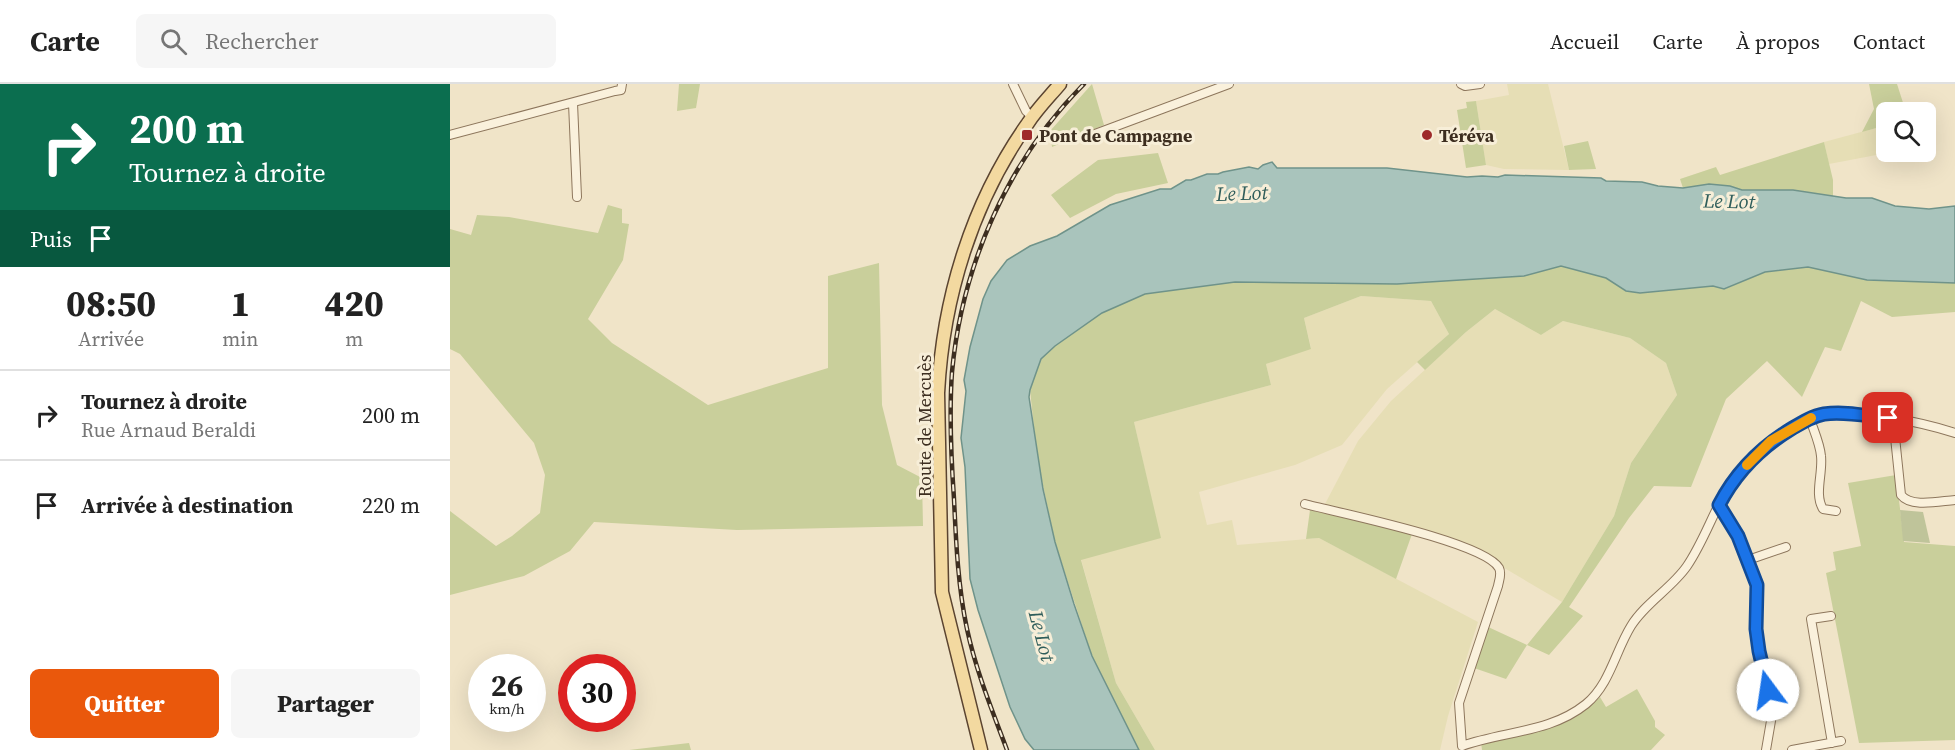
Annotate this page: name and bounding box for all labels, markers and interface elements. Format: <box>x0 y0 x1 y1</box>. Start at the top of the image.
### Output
search box <box>136 14 556 68</box>
text: Carte <box>30 22 100 60</box>
icon: search <box>157 25 190 58</box>
text: Rechercher <box>205 26 319 56</box>
text: Accueil <box>1550 27 1619 56</box>
text: Carte <box>1652 27 1703 56</box>
text: À propos <box>1736 27 1820 56</box>
text: Contact <box>1853 27 1925 56</box>
text: 200 m <box>129 99 244 157</box>
map controls <box>1876 102 1936 162</box>
button: search <box>1876 102 1936 162</box>
icon: right <box>30 108 108 186</box>
place label: Pont de Campagne <box>1039 123 1192 148</box>
place label: Téréva <box>1439 123 1495 148</box>
marker: Pont de Campagne <box>1020 128 1034 142</box>
marker: Téréva <box>1420 128 1434 142</box>
text: Tournez à droite <box>129 154 326 191</box>
water label: Le Lot <box>1215 178 1270 208</box>
water label: Le Lot <box>1702 187 1757 215</box>
icon: arrive <box>84 222 117 255</box>
text: Puis <box>30 224 72 254</box>
text: 08:50 <box>66 279 156 328</box>
text: 1 <box>230 279 250 328</box>
text: 420 <box>324 279 384 328</box>
text: Arrivée <box>78 325 144 353</box>
text: min <box>222 325 258 353</box>
text: m <box>345 325 363 353</box>
street label: Route de Mercuès <box>912 354 937 498</box>
text: Tournez à droite <box>81 386 247 416</box>
pin <box>1862 392 1913 443</box>
icon: right <box>30 399 63 432</box>
text: 200 m <box>362 400 420 430</box>
icon: arrive <box>1871 401 1904 434</box>
text: Rue Arnaud Beraldi <box>81 416 256 444</box>
icon: arrive <box>30 489 63 522</box>
text: Arrivée à destination <box>81 490 293 520</box>
text: 220 m <box>362 490 420 520</box>
water label: Le Lot <box>1022 606 1063 666</box>
speed limit sign: 30 <box>558 654 636 732</box>
position arrow <box>1736 658 1800 722</box>
text: 26 <box>491 665 523 706</box>
button: Quitter <box>30 669 219 738</box>
button: Partager <box>231 669 420 738</box>
text: km/h <box>489 698 525 719</box>

